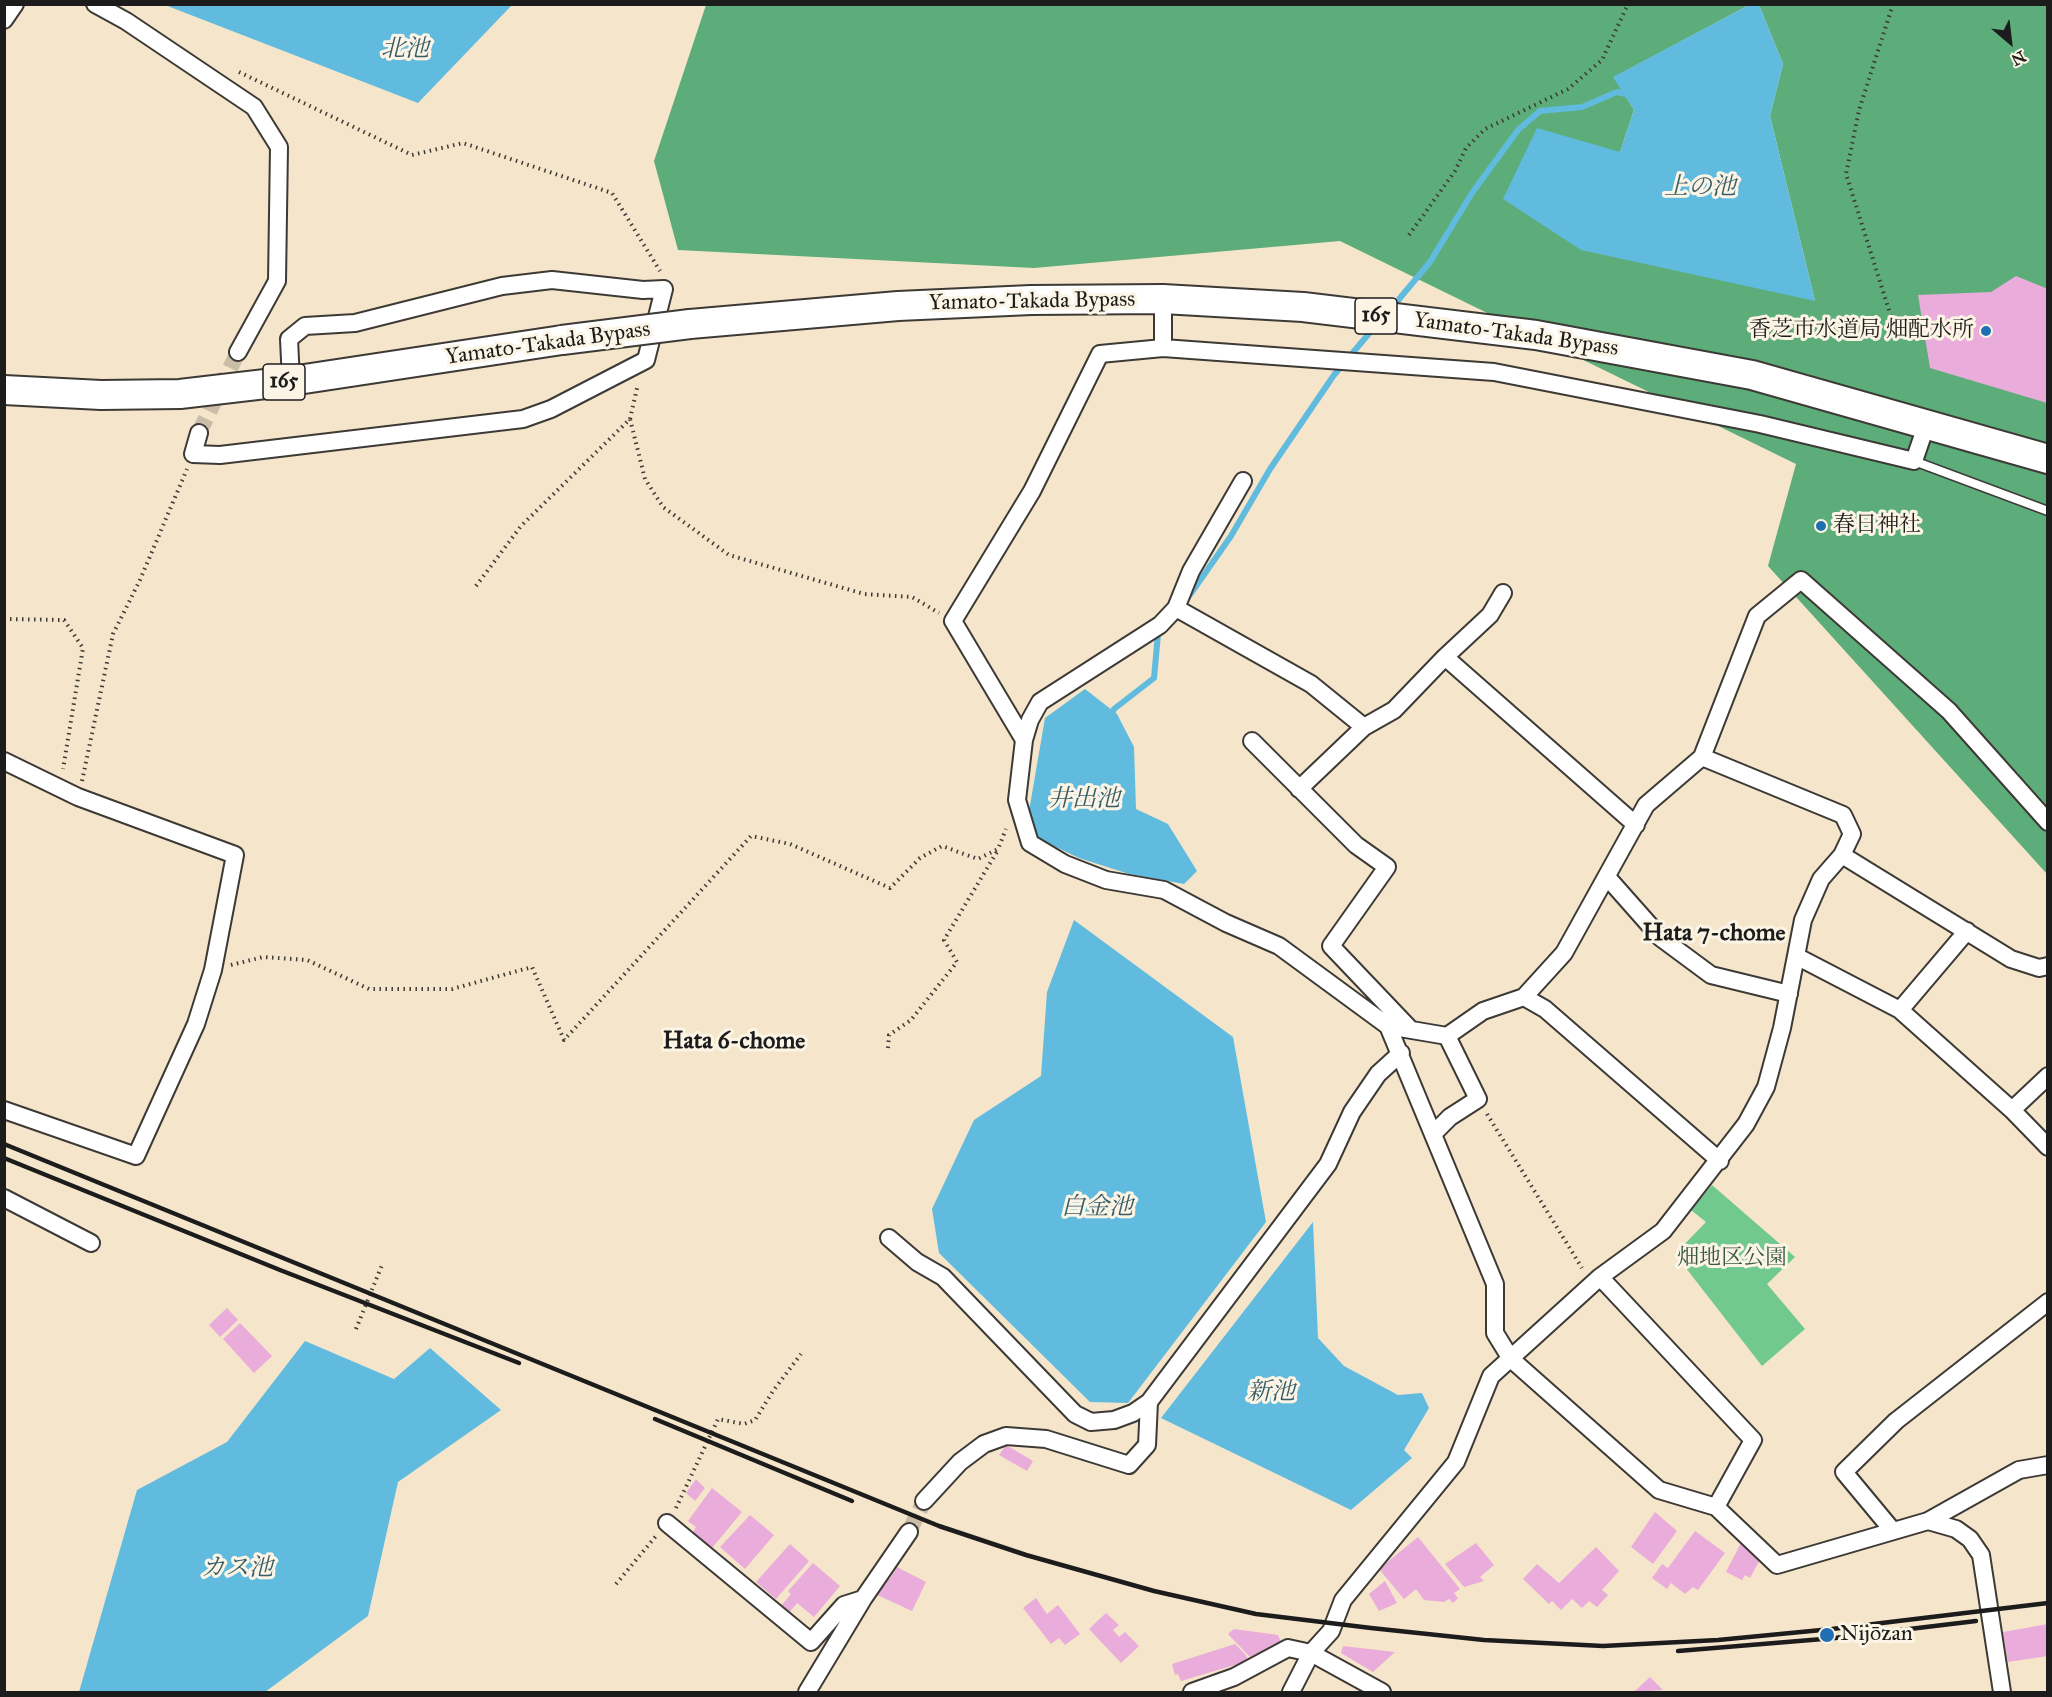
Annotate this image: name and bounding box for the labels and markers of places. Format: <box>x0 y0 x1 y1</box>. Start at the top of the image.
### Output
place label: 香芝市水道局 畑配水所 <box>1749 318 1974 344</box>
marker: 香芝市水道局 畑配水所 <box>1979 324 1993 338</box>
place label: 春日神社 <box>1833 513 1921 539</box>
marker: 春日神社 <box>1814 519 1828 533</box>
place label: Nijōzan <box>1840 1622 1913 1648</box>
marker: Nijōzan <box>1818 1626 1836 1644</box>

